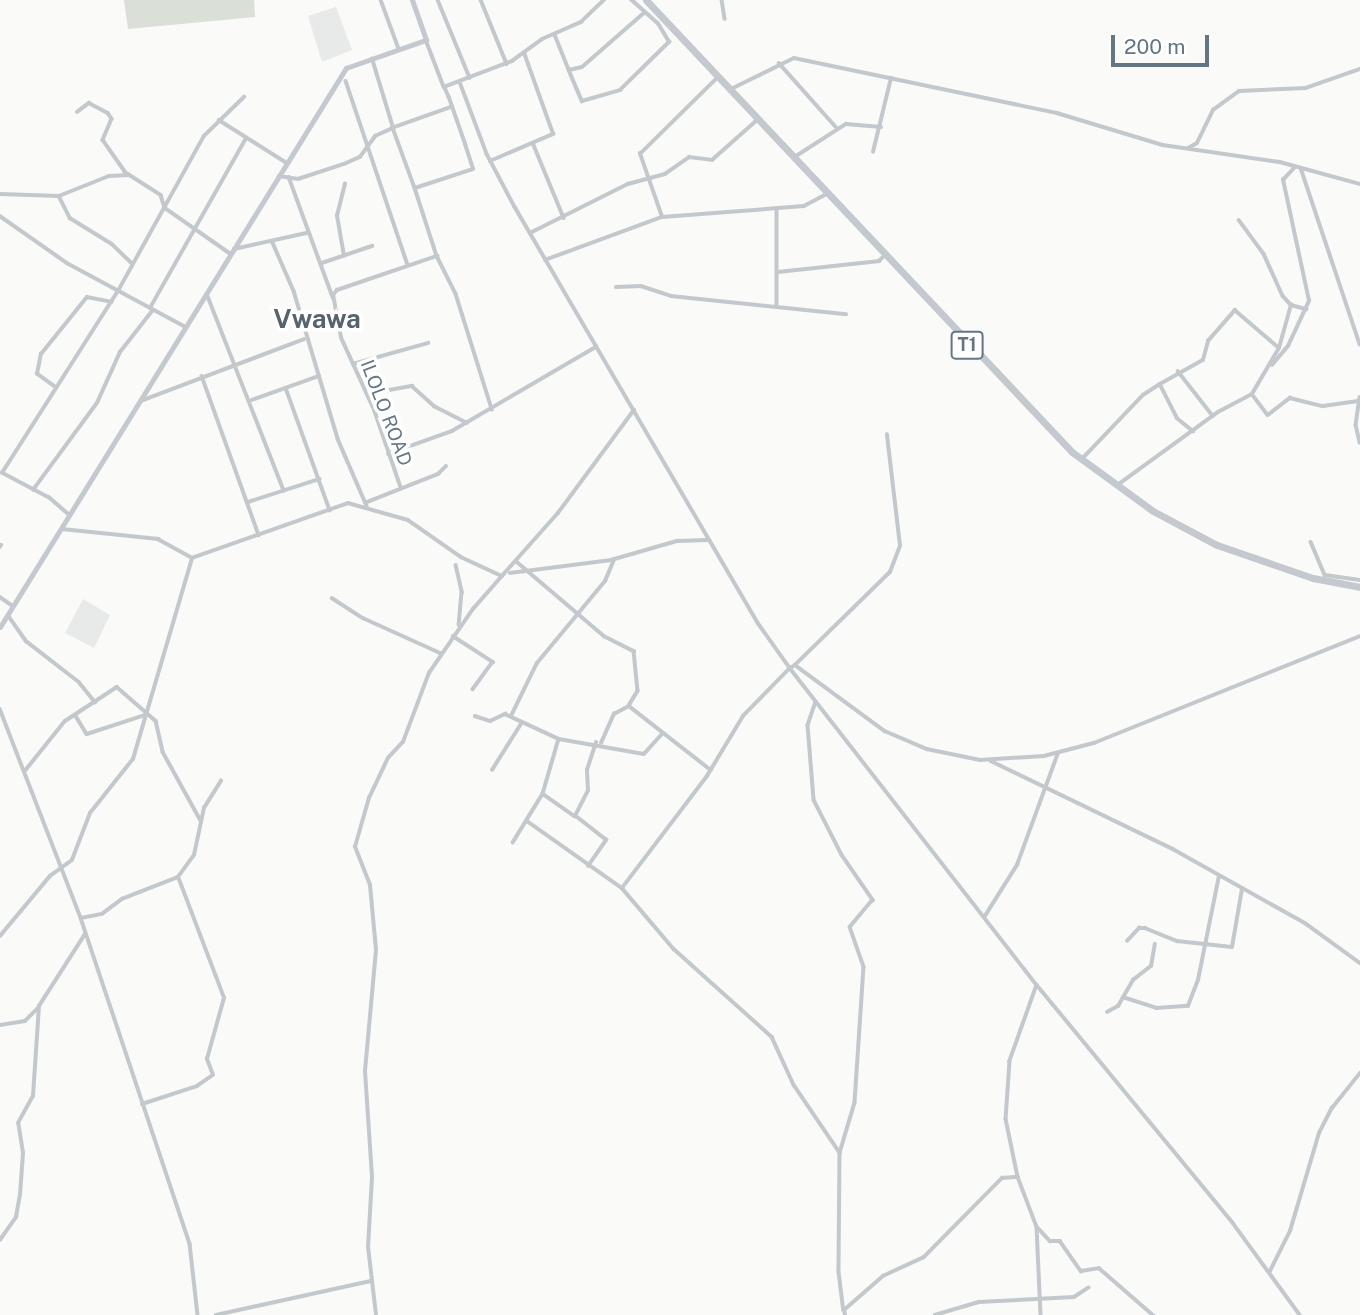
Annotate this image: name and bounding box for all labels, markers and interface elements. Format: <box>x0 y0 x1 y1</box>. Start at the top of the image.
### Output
scale bar <box>1115 21 1213 65</box>
text: 200 m <box>1124 34 1185 59</box>
district label: Vwawa <box>273 303 361 335</box>
road number: T1 <box>950 330 984 360</box>
street label: ILOLO ROAD <box>355 357 417 469</box>

